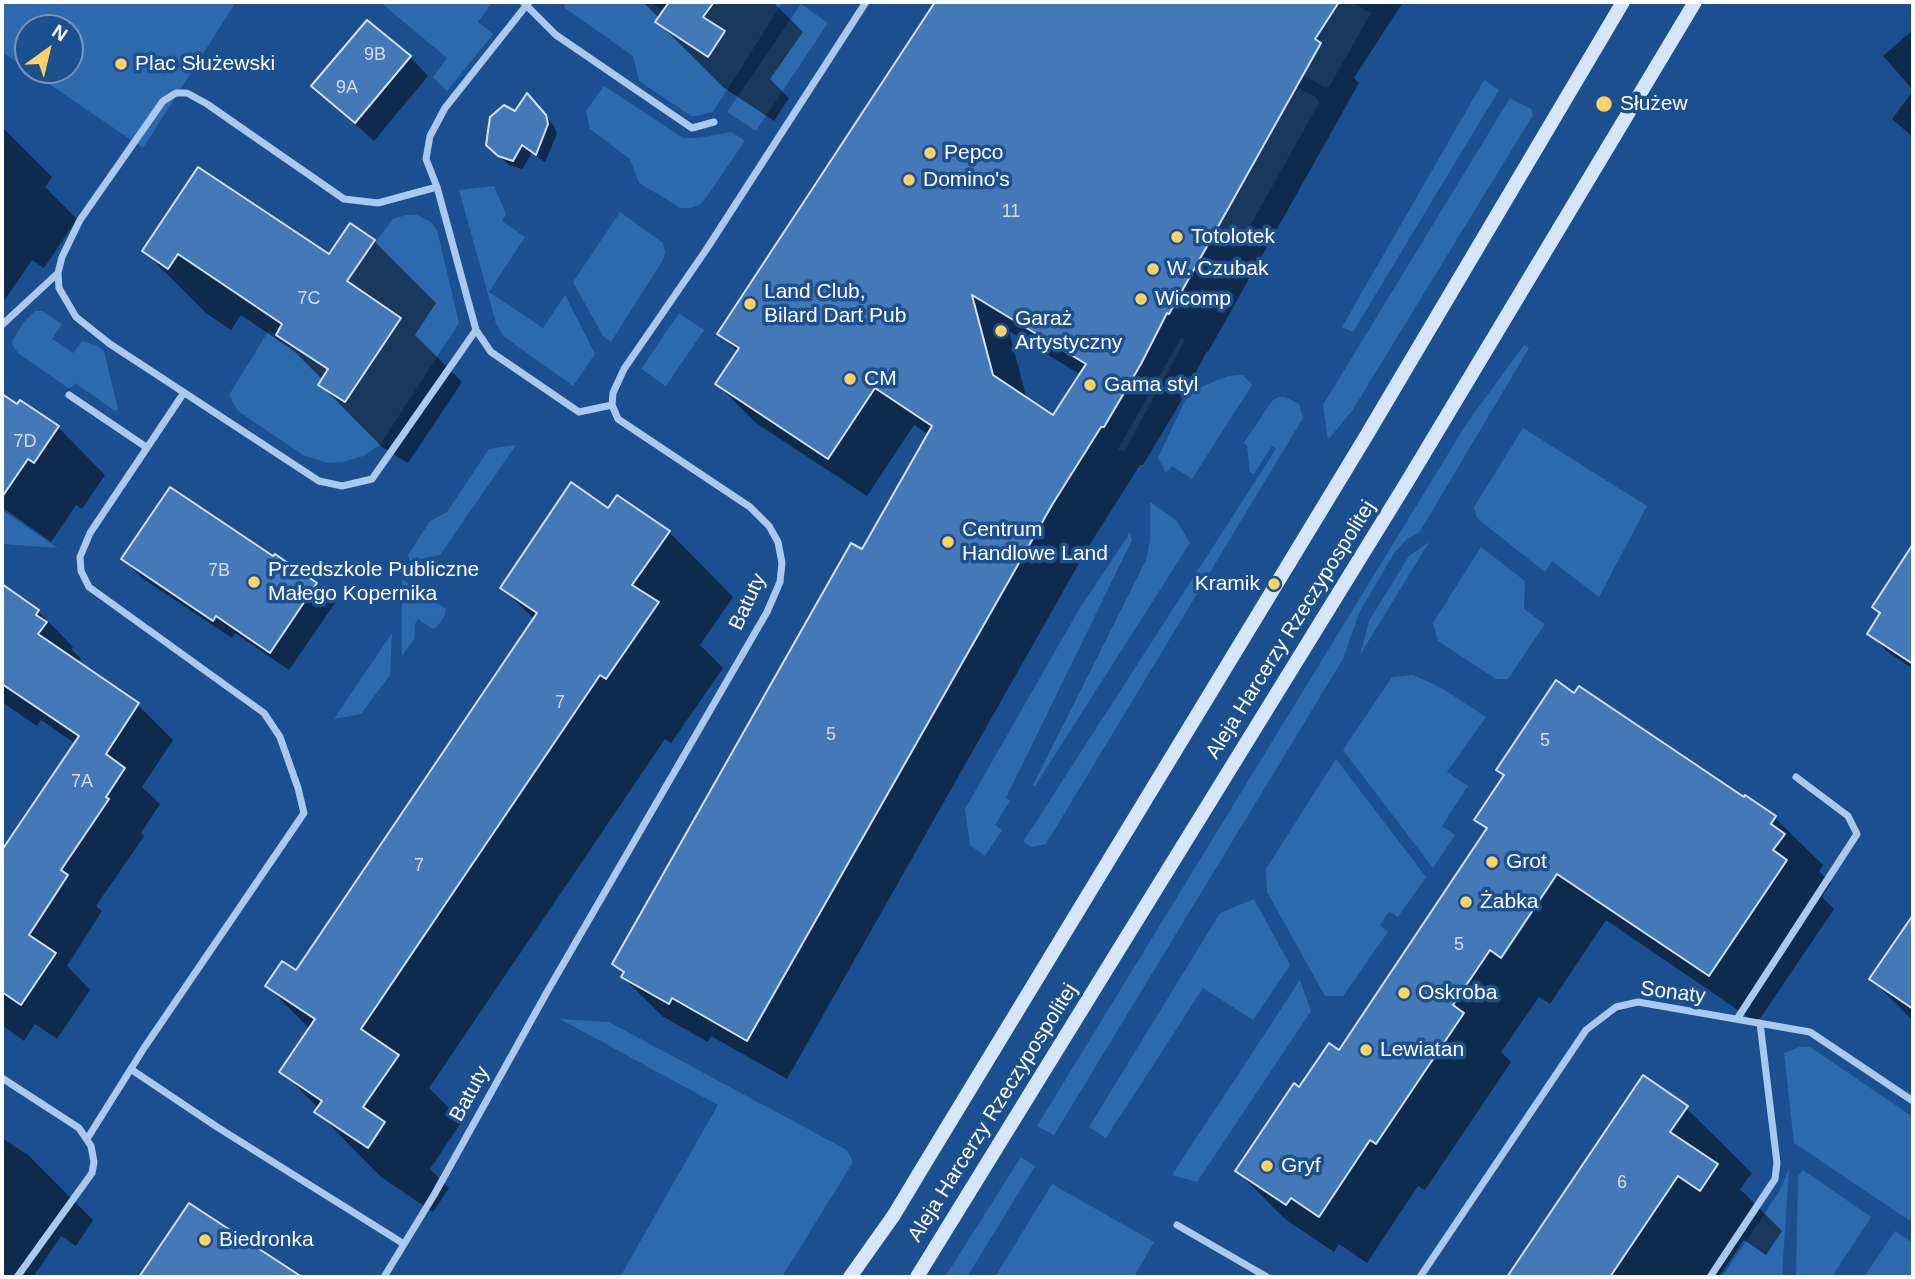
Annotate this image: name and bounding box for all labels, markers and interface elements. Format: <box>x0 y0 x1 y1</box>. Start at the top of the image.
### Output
north arrow <box>14 14 84 84</box>
text: N <box>48 20 71 45</box>
house number: 9B <box>364 44 386 66</box>
place label: Plac Służewski <box>135 51 275 77</box>
marker: Plac Służewski <box>113 56 129 72</box>
house number: 9A <box>336 77 358 99</box>
place label: Służew <box>1620 91 1688 117</box>
marker: Służew <box>1594 94 1614 114</box>
place label: Pepco <box>944 140 1004 166</box>
marker: Pepco <box>922 145 938 161</box>
place label: Domino's <box>923 167 1010 193</box>
marker: Domino's <box>901 172 917 188</box>
house number: 11 <box>1002 201 1020 223</box>
place label: Totolotek <box>1191 224 1275 250</box>
marker: Totolotek <box>1169 229 1185 245</box>
place label: W. Czubak <box>1167 256 1269 282</box>
marker: W. Czubak <box>1145 261 1161 277</box>
place label: Land Club, Bilard Dart Pub <box>764 279 906 329</box>
place label: Wicomp <box>1155 286 1231 312</box>
house number: 7C <box>297 288 321 310</box>
marker: Wicomp <box>1133 291 1149 307</box>
marker: Land Club, Bilard Dart Pub <box>742 296 758 312</box>
place label: Garaż Artystyczny <box>1015 306 1122 356</box>
marker: Garaż Artystyczny <box>993 323 1009 339</box>
place label: CM <box>864 366 897 392</box>
marker: CM <box>842 371 858 387</box>
place label: Gama styl <box>1104 372 1199 398</box>
marker: Gama styl <box>1082 377 1098 393</box>
house number: 7D <box>13 431 37 453</box>
street label: Aleja Harcerzy Rzeczypospolitej <box>1201 496 1381 764</box>
place label: Centrum Handlowe Land <box>962 517 1108 567</box>
marker: Centrum Handlowe Land <box>940 534 956 550</box>
place label: Przedszkole Publiczne Małego Kopernika <box>268 557 479 607</box>
house number: 7B <box>208 560 230 582</box>
street label: Batuty <box>724 570 772 634</box>
place label: Kramik <box>1195 571 1260 597</box>
marker: Przedszkole Publiczne Małego Kopernika <box>246 574 262 590</box>
marker: Kramik <box>1266 576 1282 592</box>
house number: 7 <box>555 692 565 714</box>
house number: 5 <box>826 724 836 746</box>
house number: 5 <box>1540 730 1550 752</box>
house number: 7A <box>71 771 93 793</box>
place label: Grot <box>1506 849 1547 875</box>
marker: Grot <box>1484 854 1500 870</box>
house number: 7 <box>414 855 424 877</box>
place label: Żabka <box>1480 889 1538 915</box>
marker: Żabka <box>1458 894 1474 910</box>
house number: 5 <box>1454 934 1464 956</box>
street label: Sonaty <box>1639 977 1707 1009</box>
street label: Aleja Harcerzy Rzeczypospolitej <box>903 979 1083 1247</box>
place label: Oskroba <box>1418 980 1497 1006</box>
marker: Oskroba <box>1396 985 1412 1001</box>
place label: Lewiatan <box>1380 1037 1464 1063</box>
marker: Lewiatan <box>1358 1042 1374 1058</box>
street label: Batuty <box>445 1062 495 1126</box>
place label: Gryf <box>1281 1153 1321 1179</box>
marker: Gryf <box>1259 1158 1275 1174</box>
house number: 6 <box>1617 1172 1627 1194</box>
place label: Biedronka <box>219 1227 314 1253</box>
marker: Biedronka <box>197 1232 213 1248</box>

